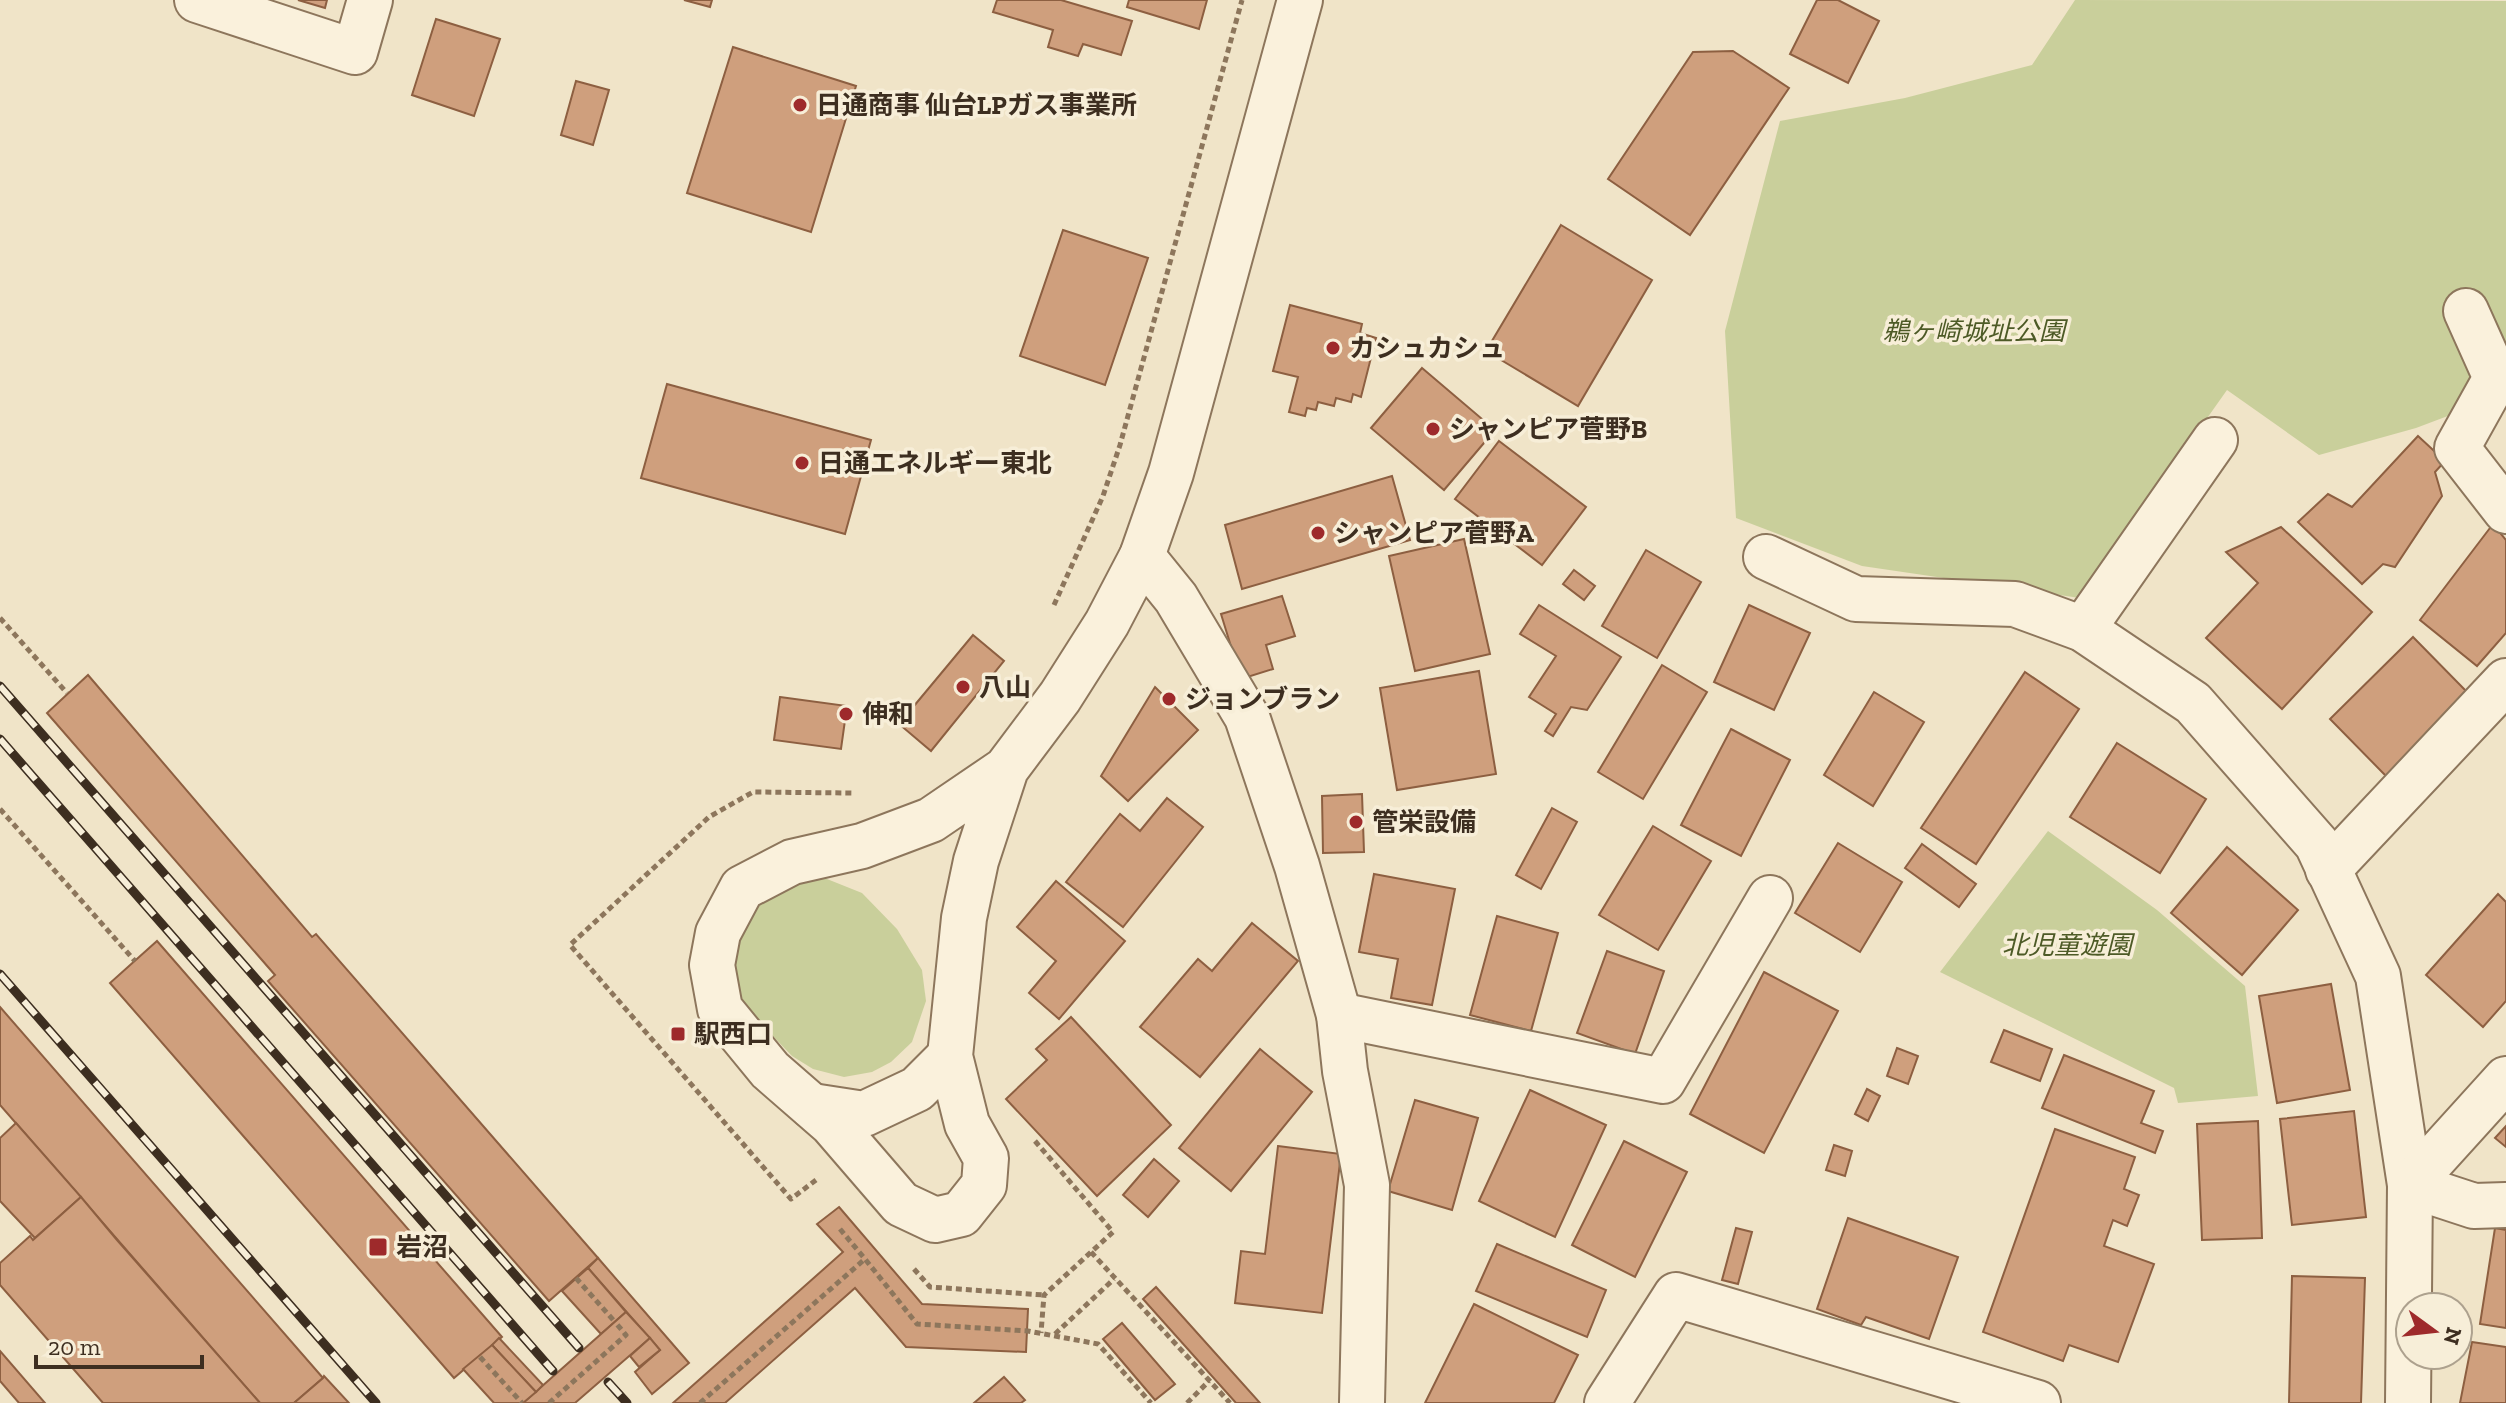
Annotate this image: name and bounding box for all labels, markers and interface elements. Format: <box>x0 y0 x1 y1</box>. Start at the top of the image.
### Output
place label: 日通商事 仙台LPガス事業所 <box>816 89 1137 121</box>
marker: 日通商事 仙台LPガス事業所 <box>791 96 809 114</box>
park label: 鵜ヶ崎城址公園 <box>1883 315 2069 347</box>
place label: カシュカシュ <box>1349 332 1505 364</box>
marker: カシュカシュ <box>1324 339 1342 357</box>
place label: シャンピア菅野B <box>1449 413 1647 445</box>
marker: シャンピア菅野B <box>1424 420 1442 438</box>
place label: 日通エネルギー東北 <box>818 447 1052 479</box>
marker: 日通エネルギー東北 <box>793 454 811 472</box>
place label: シャンピア菅野A <box>1334 517 1534 549</box>
marker: シャンピア菅野A <box>1309 524 1327 542</box>
place label: 八山 <box>979 671 1031 703</box>
marker: 八山 <box>954 678 972 696</box>
place label: ジョンブラン <box>1185 683 1340 715</box>
marker: ジョンブラン <box>1160 690 1178 708</box>
place label: 伸和 <box>862 698 914 730</box>
marker: 伸和 <box>837 705 855 723</box>
place label: 管栄設備 <box>1372 806 1476 838</box>
marker: 管栄設備 <box>1347 813 1365 831</box>
park label: 北児童遊園 <box>2002 929 2136 961</box>
place label: 駅西口 <box>694 1018 772 1050</box>
marker: 駅西口 <box>669 1025 687 1043</box>
place label: 岩沼 <box>396 1231 448 1263</box>
marker: 岩沼 <box>367 1236 389 1258</box>
north arrow <box>2394 1291 2474 1371</box>
scale bar <box>36 1319 202 1369</box>
text: N <box>2438 1324 2468 1348</box>
text: 20 m <box>48 1332 101 1361</box>

